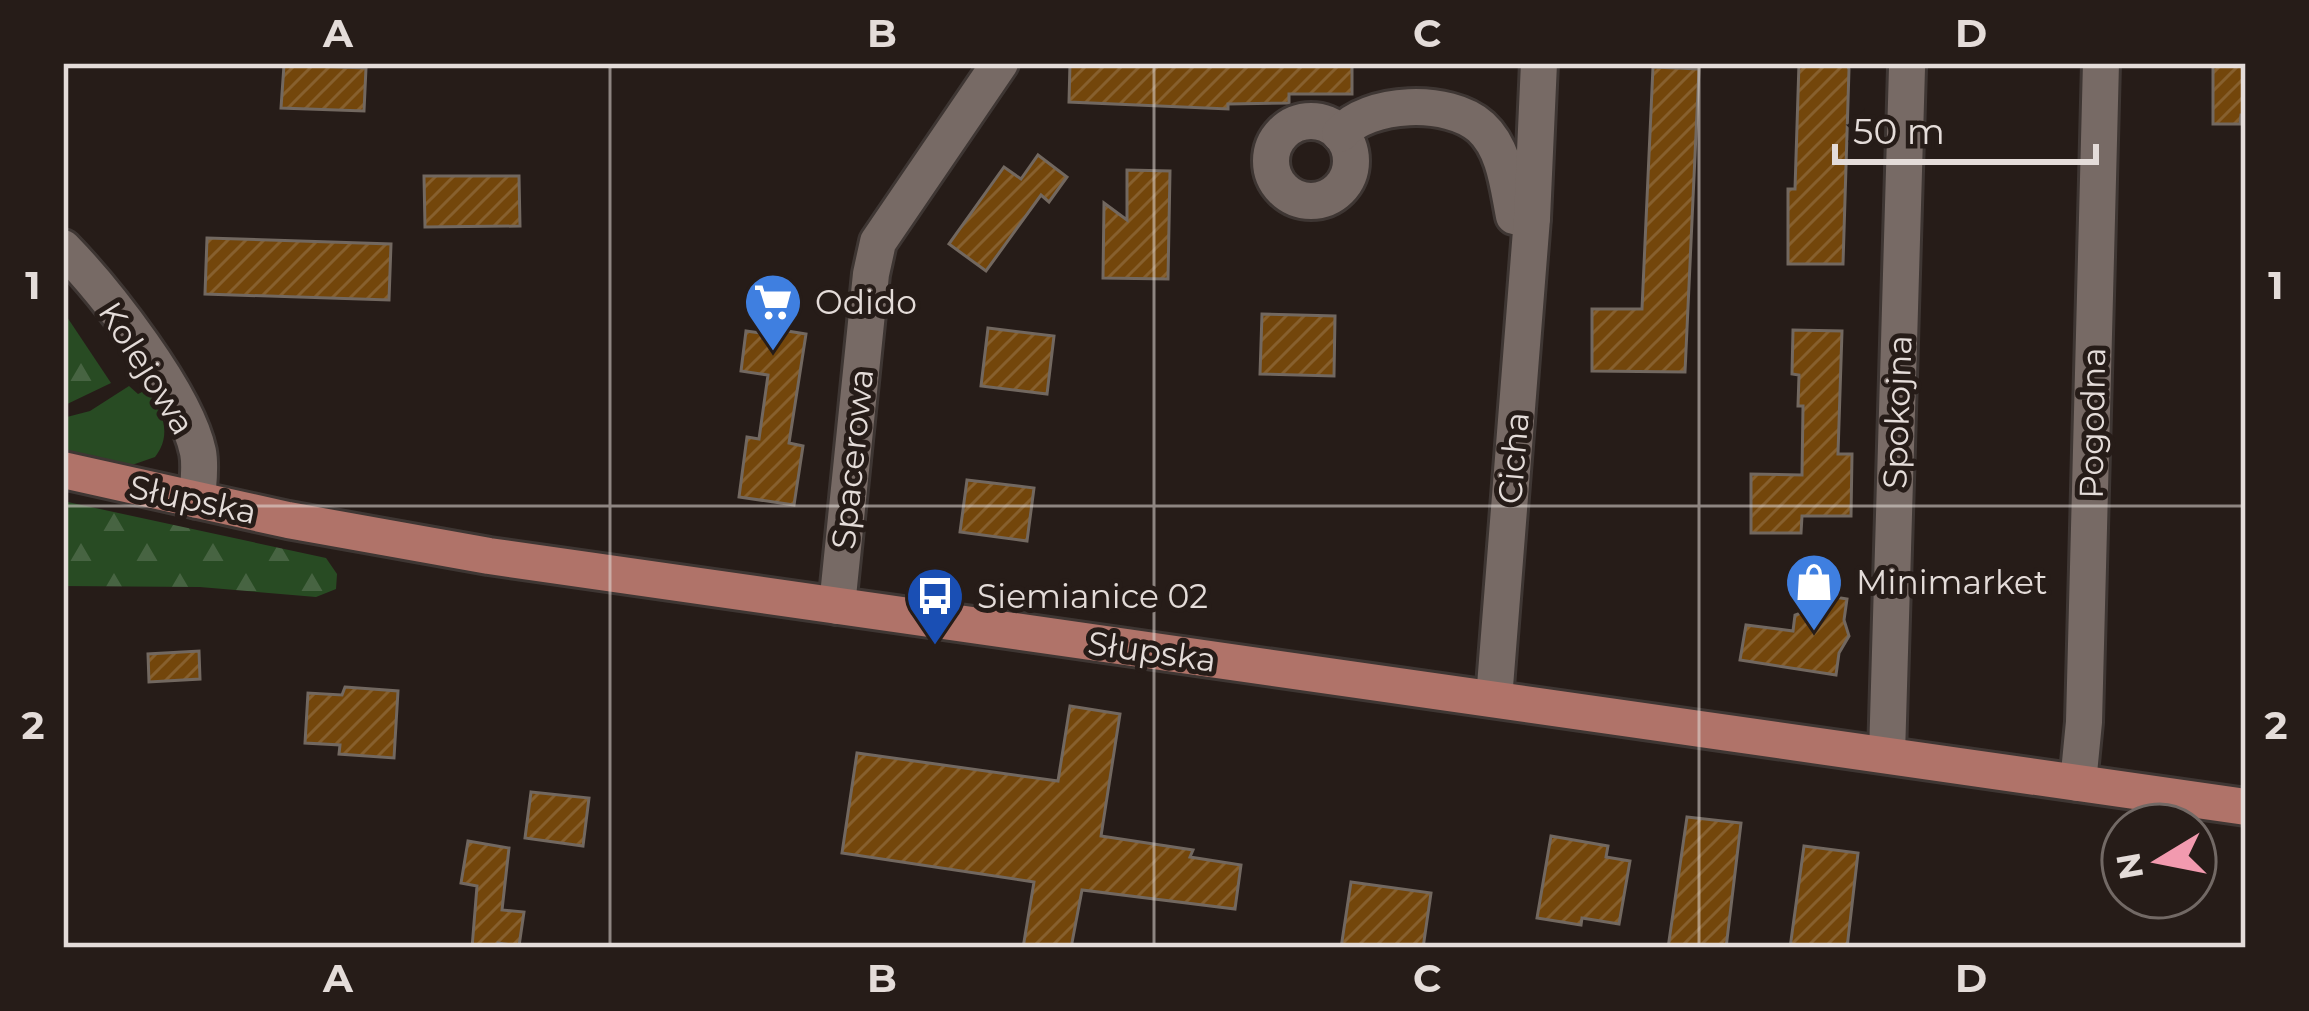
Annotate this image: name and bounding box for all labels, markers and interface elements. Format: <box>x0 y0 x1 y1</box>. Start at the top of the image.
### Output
text: A <box>322 9 354 57</box>
text: B <box>867 9 897 57</box>
text: C <box>1413 9 1441 57</box>
text: D <box>1955 9 1987 57</box>
scale bar <box>1835 90 2096 164</box>
text: 50 m <box>1853 109 1945 153</box>
text: 1 <box>25 261 41 309</box>
text: 1 <box>2268 261 2284 309</box>
supermarket icon: Odido <box>742 271 804 353</box>
place label: Odido <box>815 282 917 322</box>
street label: Kolejowa <box>91 294 203 442</box>
street label: Spokojna <box>1874 334 1920 490</box>
street label: Pogodna <box>2071 347 2113 499</box>
street label: Spacerowa <box>823 367 881 551</box>
street label: Cicha <box>1489 410 1537 506</box>
street label: Słupska <box>126 466 260 532</box>
shop icon: Minimarket <box>1783 551 1845 633</box>
place label: Minimarket <box>1856 562 2047 602</box>
bus stop icon: Siemianice 02 <box>904 565 966 647</box>
place label: Siemianice 02 <box>977 576 1208 616</box>
street label: Słupska <box>1085 622 1219 680</box>
text: 2 <box>21 701 45 749</box>
text: 2 <box>2264 701 2288 749</box>
north arrow <box>2099 801 2219 921</box>
text: N <box>2107 850 2151 883</box>
text: A <box>322 954 354 1002</box>
text: B <box>867 954 897 1002</box>
text: C <box>1413 954 1441 1002</box>
text: D <box>1955 954 1987 1002</box>

